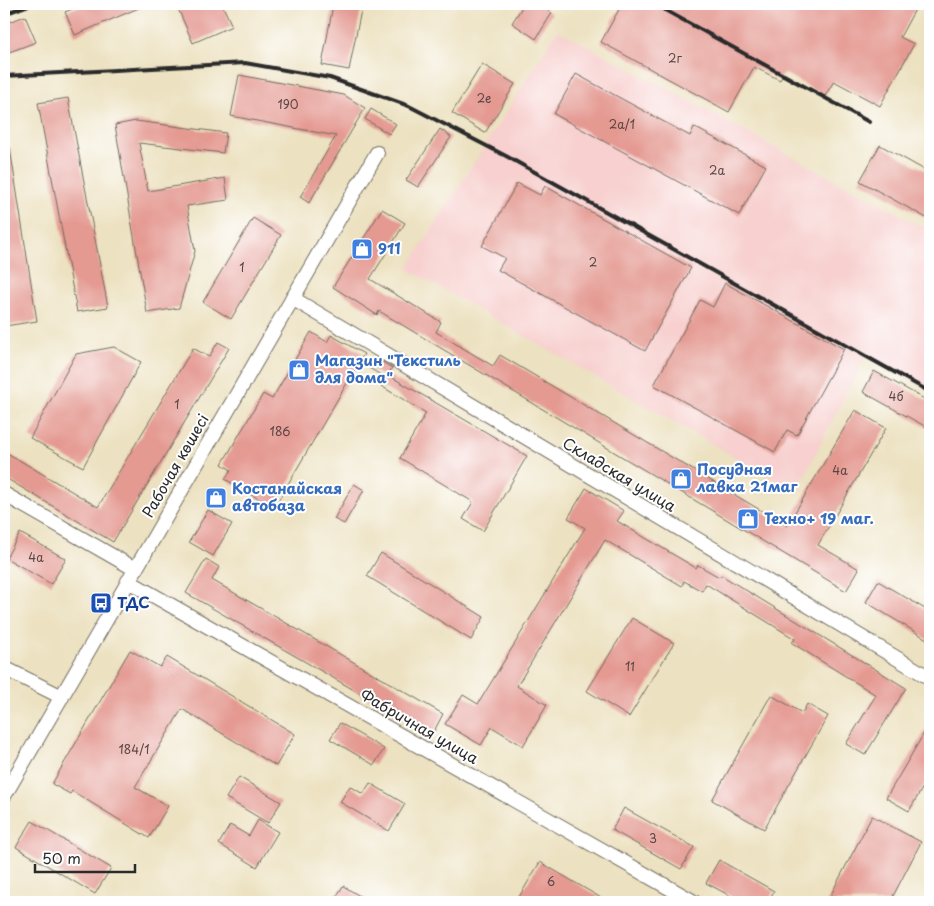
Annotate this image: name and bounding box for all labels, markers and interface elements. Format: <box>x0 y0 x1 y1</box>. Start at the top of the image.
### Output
house number: 2г <box>668 49 683 67</box>
house number: 2е <box>477 89 491 107</box>
house number: 190 <box>277 95 299 113</box>
house number: 2а/1 <box>609 115 635 133</box>
house number: 2а <box>709 161 725 179</box>
place label: 911 <box>378 236 401 259</box>
shop icon: 911 <box>350 237 374 261</box>
house number: 2 <box>589 253 597 271</box>
house number: 1 <box>239 258 245 276</box>
place label: Магазин "Текстиль для дома" <box>315 348 461 388</box>
shop icon: Магазин "Текстиль для дома" <box>287 358 311 382</box>
house number: 4б <box>889 387 903 405</box>
house number: 1 <box>174 395 180 413</box>
street label: Рабочая көшесі <box>136 409 214 521</box>
house number: 186 <box>270 422 290 440</box>
street label: Складская улица <box>559 431 681 517</box>
place label: Посудная лавка 21маг <box>696 457 798 497</box>
house number: 4а <box>832 461 848 479</box>
shop icon: Посудная лавка 21маг <box>669 467 693 491</box>
place label: Костанайская автобаза <box>232 476 342 516</box>
shop icon: Костанайская автобаза <box>204 486 228 510</box>
place label: Техно+ 19 маг. <box>764 506 874 529</box>
shop icon: Техно+ 19 маг. <box>736 507 760 531</box>
house number: 4а <box>28 548 44 566</box>
place label: ТДС <box>117 590 150 613</box>
bus stop icon: ТДС <box>89 591 113 615</box>
house number: 11 <box>625 657 635 675</box>
street label: Фабричная улица <box>356 683 484 769</box>
house number: 184/1 <box>118 740 150 758</box>
house number: 3 <box>649 829 657 847</box>
scale bar <box>35 841 135 873</box>
text: 50 m <box>42 846 81 869</box>
house number: 6 <box>547 872 555 890</box>

